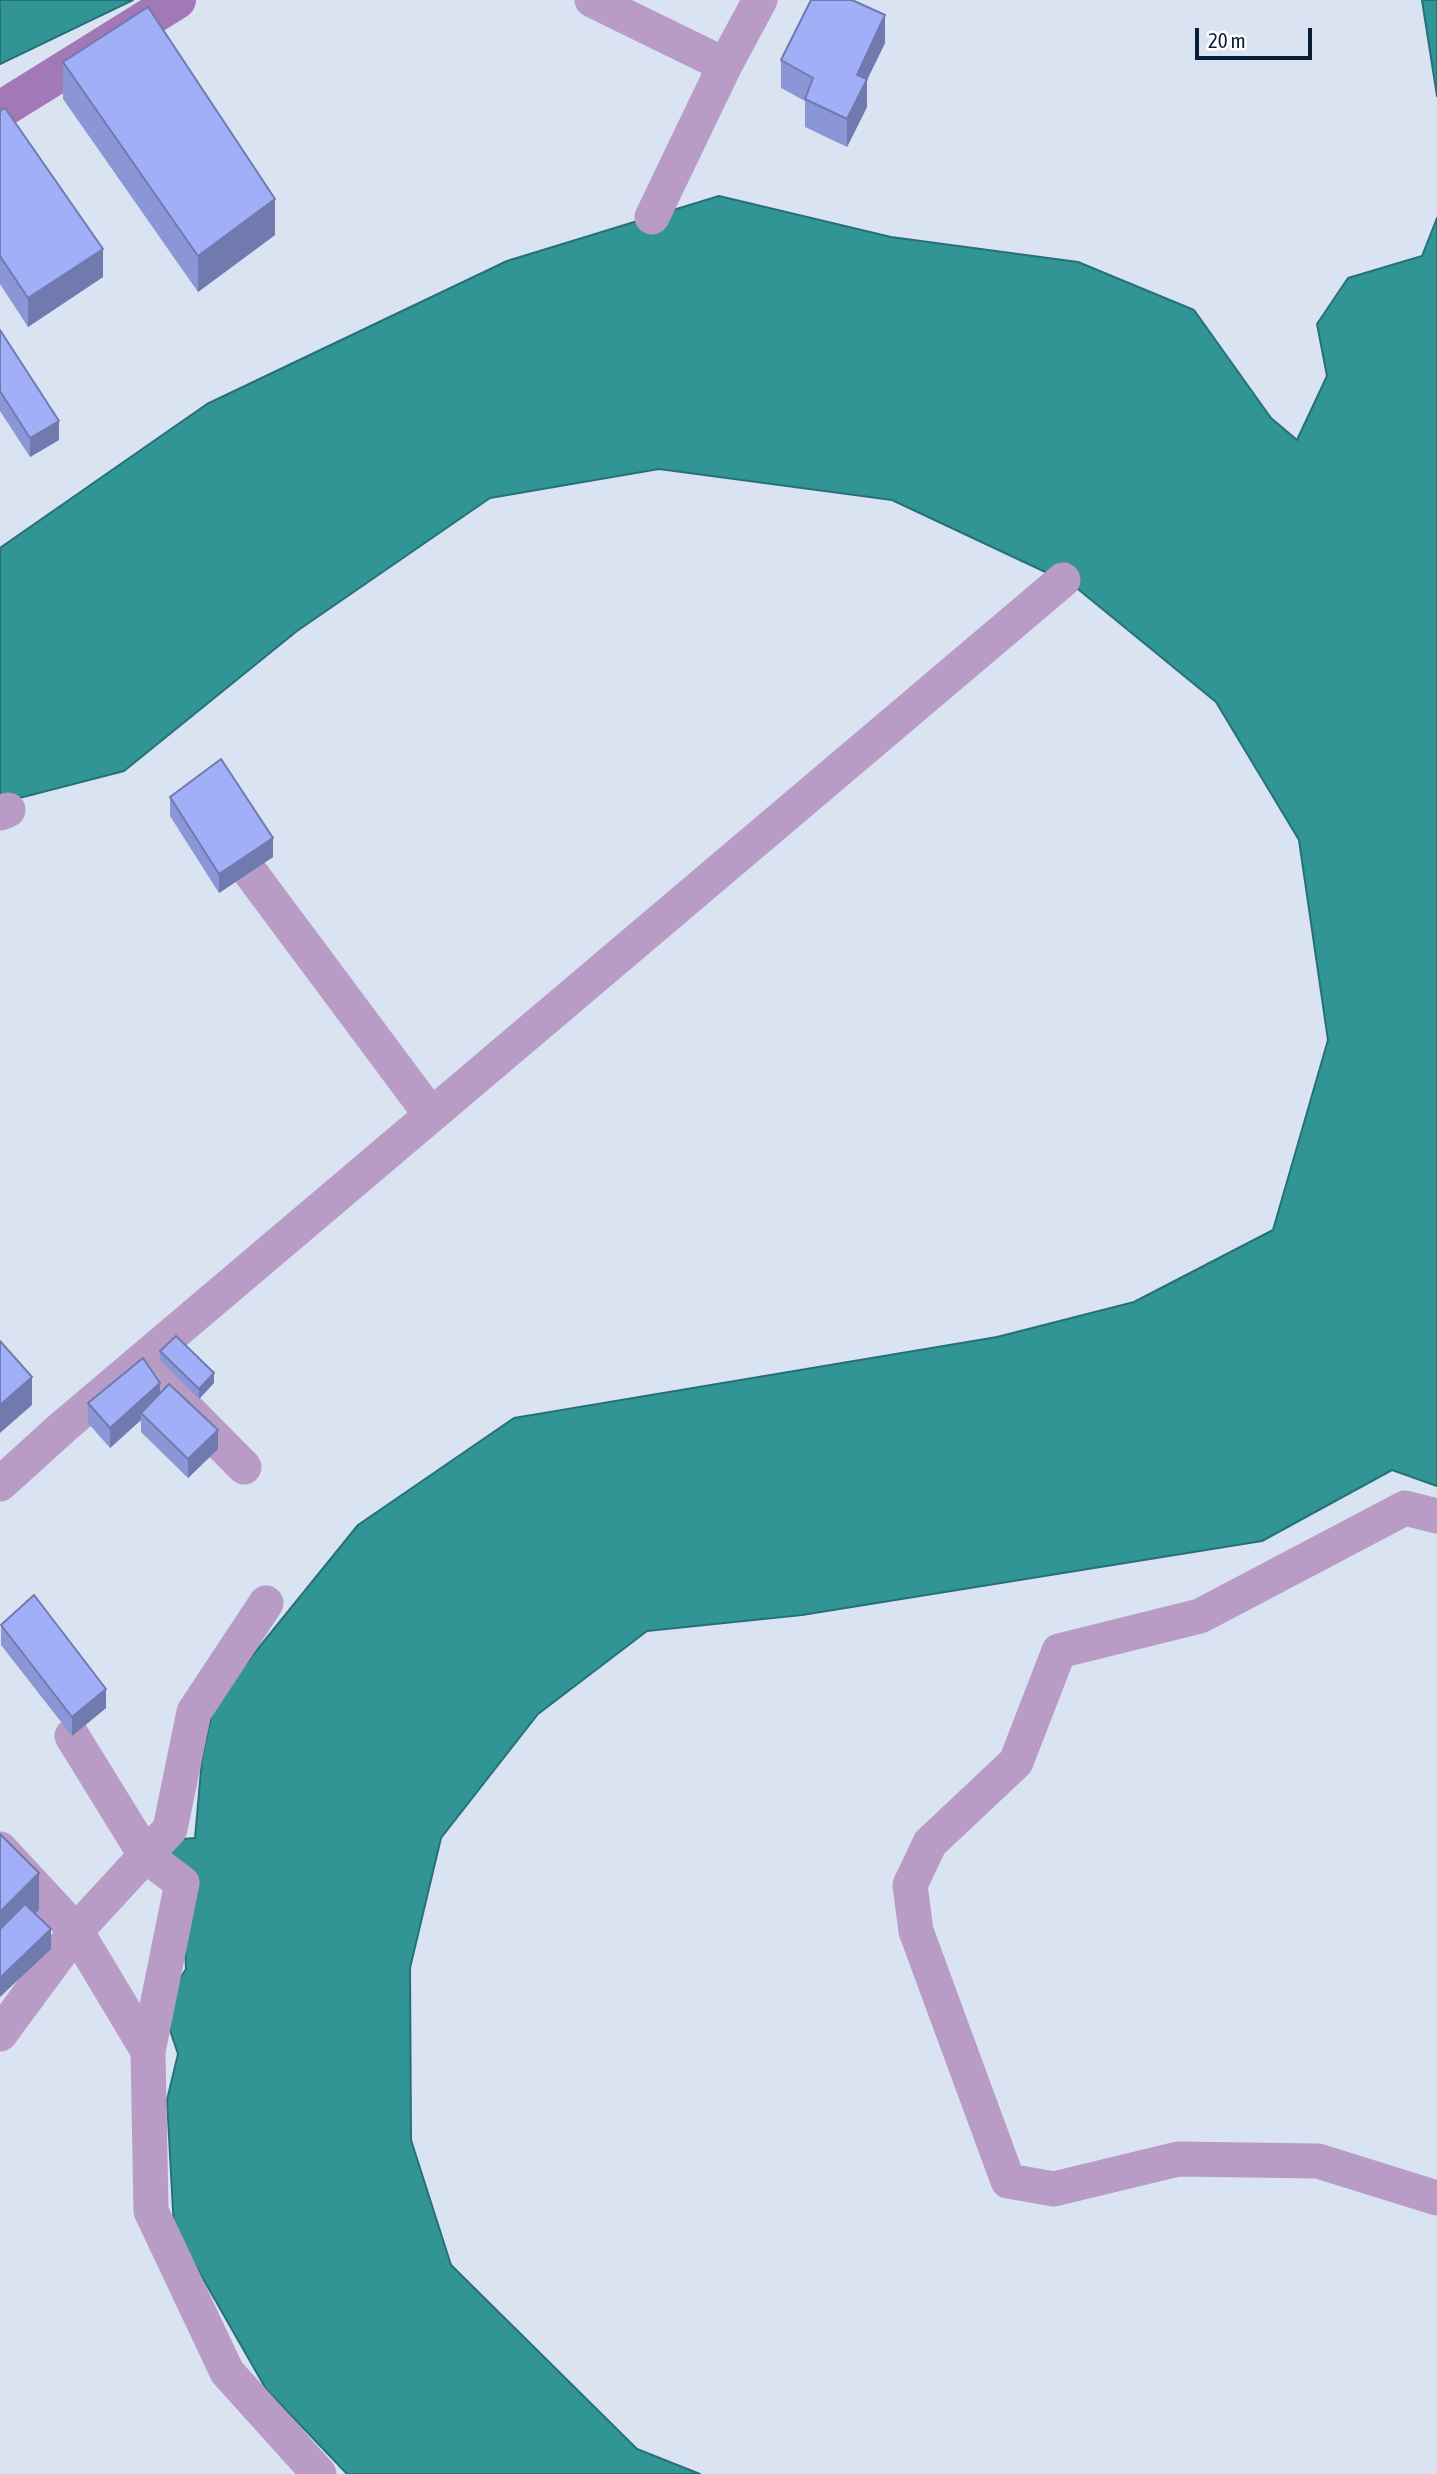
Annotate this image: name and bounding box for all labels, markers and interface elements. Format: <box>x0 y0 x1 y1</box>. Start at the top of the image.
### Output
scale bar <box>1199 14 1316 58</box>
text: 20 m <box>1208 28 1246 52</box>

